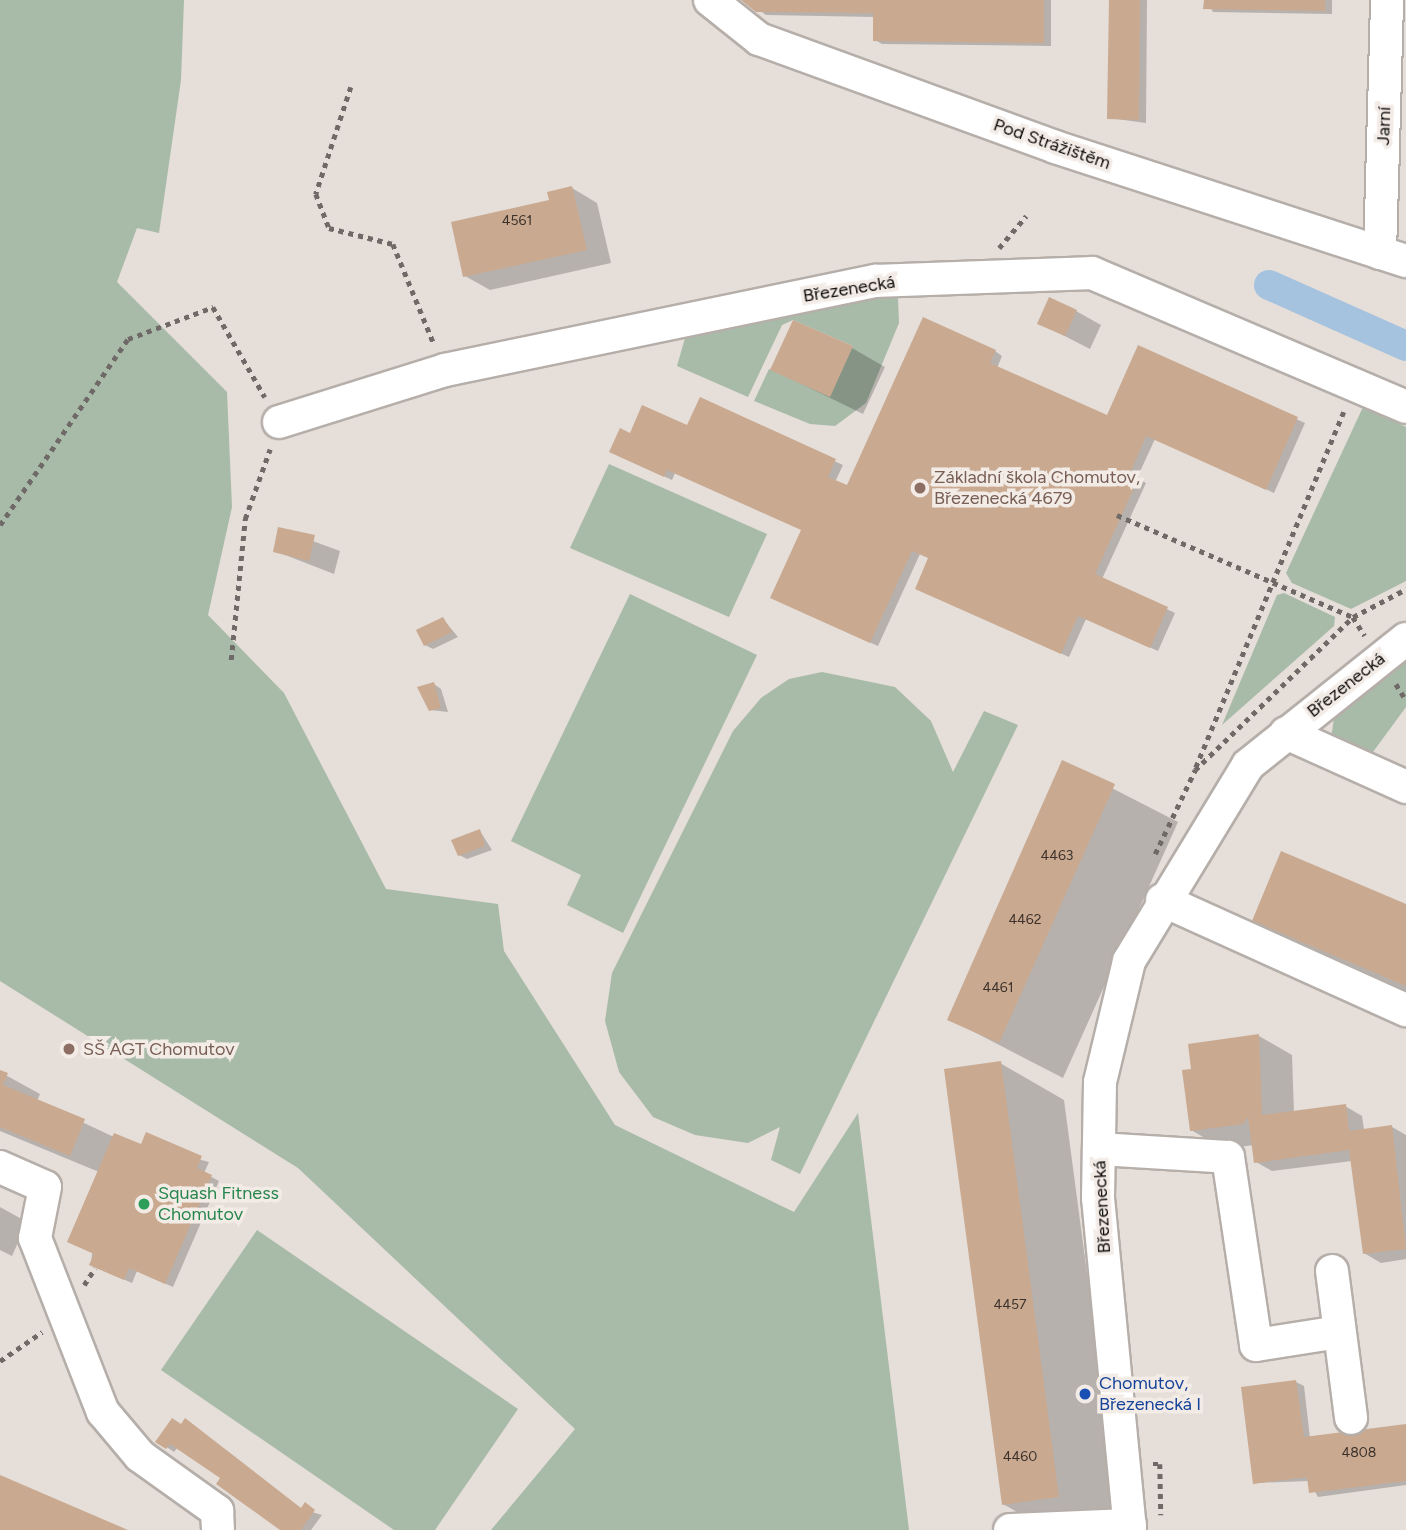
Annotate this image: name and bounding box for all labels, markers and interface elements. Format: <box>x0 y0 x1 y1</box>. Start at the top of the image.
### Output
street label: Jarní <box>1373 106 1395 146</box>
street label: Pod Strážištěm <box>991 114 1113 174</box>
house number: 4561 <box>502 213 532 229</box>
street label: Březenecká <box>801 271 897 307</box>
place label: Základní škola Chomutov, Březenecká 4679 <box>934 467 1140 510</box>
marker: Základní škola Chomutov, Březenecká 4679 <box>912 480 928 496</box>
street label: Březenecká <box>1303 648 1389 722</box>
house number: 4463 <box>1041 848 1073 864</box>
house number: 4462 <box>1008 912 1042 928</box>
house number: 4461 <box>982 980 1014 996</box>
place label: SŠ AGT Chomutov <box>83 1038 234 1060</box>
marker: SŠ AGT Chomutov <box>61 1041 77 1057</box>
street label: Březenecká <box>1089 1160 1115 1254</box>
place label: Squash Fitness Chomutov <box>158 1183 279 1226</box>
marker: Squash Fitness Chomutov <box>136 1196 152 1212</box>
house number: 4457 <box>994 1297 1026 1313</box>
place label: Chomutov, Březenecká I <box>1099 1373 1201 1416</box>
marker: Chomutov, Březenecká I <box>1077 1386 1093 1402</box>
house number: 4808 <box>1342 1445 1376 1461</box>
house number: 4460 <box>1003 1449 1037 1465</box>

